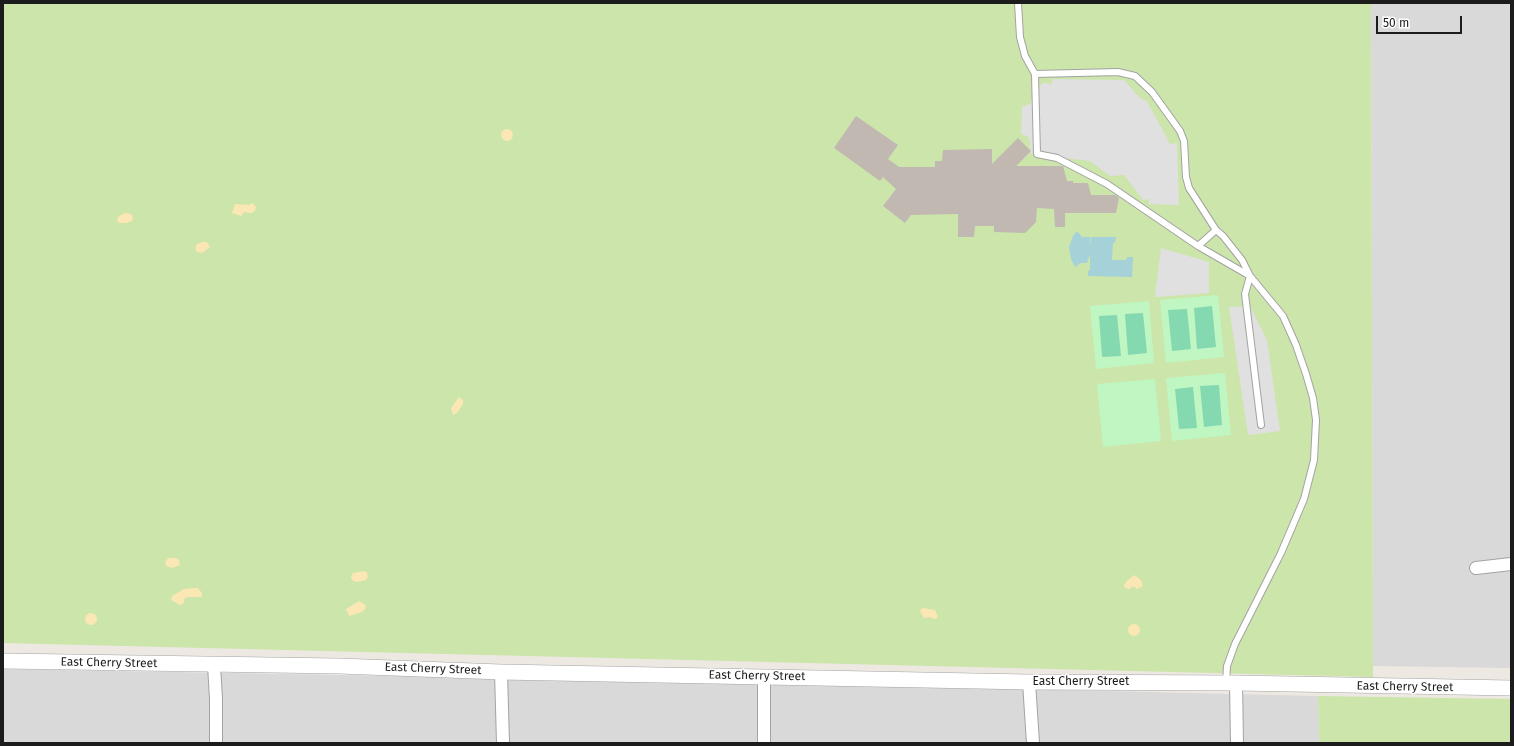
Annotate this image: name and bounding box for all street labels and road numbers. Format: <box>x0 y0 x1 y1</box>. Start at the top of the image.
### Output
street label: East Cherry Street <box>60 655 158 671</box>
street label: East Cherry Street <box>384 660 482 678</box>
street label: East Cherry Street <box>708 668 806 684</box>
street label: East Cherry Street <box>1033 675 1129 689</box>
street label: East Cherry Street <box>1356 679 1454 695</box>

